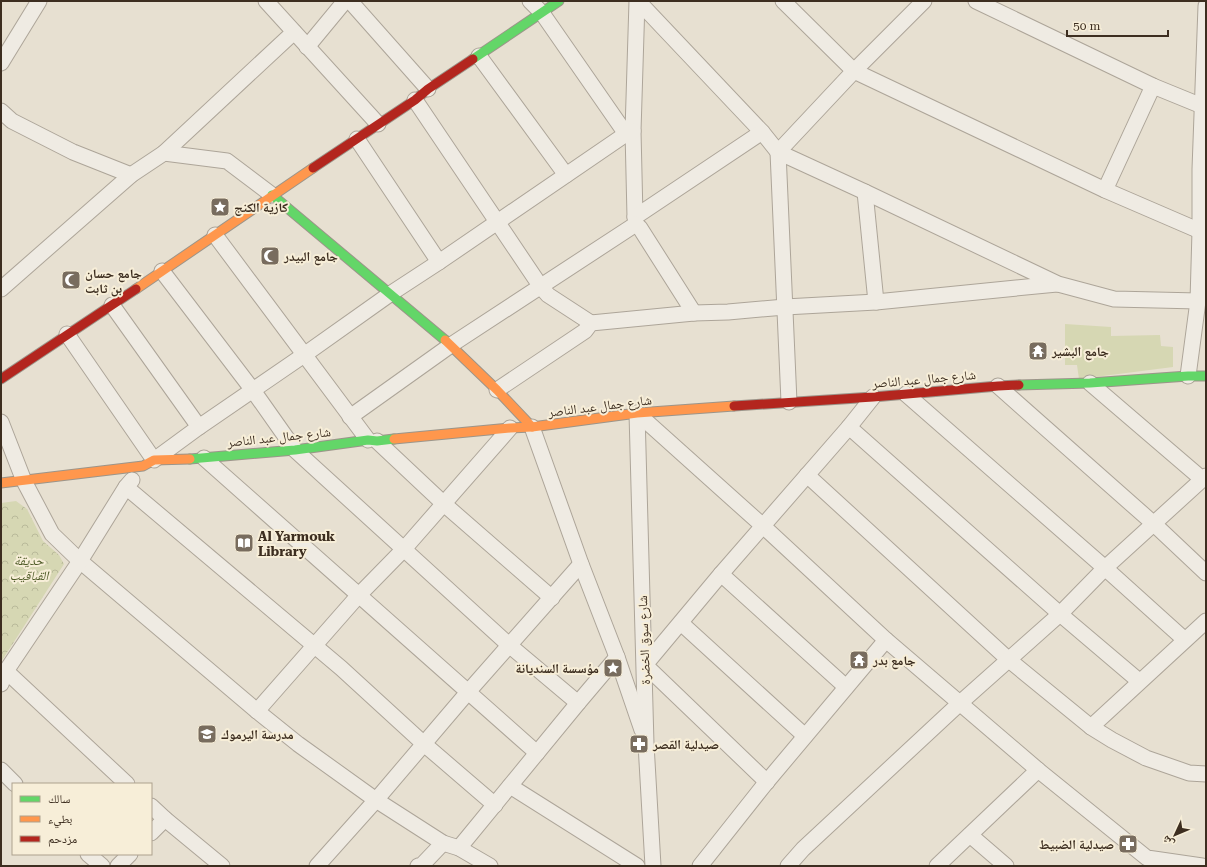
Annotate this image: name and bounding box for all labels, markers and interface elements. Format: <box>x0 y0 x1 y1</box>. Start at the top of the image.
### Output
scale bar <box>1067 12 1168 38</box>
text: 50 m <box>1073 19 1100 33</box>
place icon: كازية الكنج <box>209 196 231 218</box>
place label: كازية الكنج <box>234 200 288 216</box>
mosque icon: جامع البيدر <box>259 245 281 267</box>
place label: جامع البيدر <box>283 249 338 266</box>
place label: جامع حسان بن ثابت <box>85 266 142 297</box>
mosque icon: جامع حسان بن ثابت <box>60 269 82 291</box>
temple icon: جامع البشير <box>1027 340 1049 362</box>
place label: جامع البشير <box>1051 344 1109 361</box>
street label: شارع جمال عبد الناصر <box>870 367 977 393</box>
street label: شارع جمال عبد الناصر <box>546 392 653 422</box>
street label: شارع جمال عبد الناصر <box>225 424 332 452</box>
place label: Al Yarmouk Library <box>258 529 335 559</box>
library icon: Al Yarmouk Library <box>233 532 255 554</box>
park label: حديقة القباقيب <box>10 553 50 583</box>
street label: شارع سوق الخضرة <box>635 595 655 685</box>
temple icon: جامع بدر <box>848 649 870 671</box>
place label: جامع بدر <box>872 653 916 670</box>
place icon: مؤسسة السنديانة <box>602 657 624 679</box>
place label: مؤسسة السنديانة <box>515 661 599 676</box>
school or university icon: مدرسة اليرموك <box>196 723 218 745</box>
place label: مدرسة اليرموك <box>221 727 294 742</box>
pharmacy icon: صيدلية القصر <box>628 733 650 755</box>
place label: صيدلية القصر <box>652 737 719 752</box>
legend <box>12 783 152 855</box>
text: سالك <box>48 792 70 806</box>
text: بطيء <box>48 812 72 829</box>
north arrow <box>1155 815 1195 855</box>
text: مزدحم <box>48 832 77 847</box>
text: ش <box>1159 832 1178 850</box>
pharmacy icon: صيدلية الضبيط <box>1117 833 1139 855</box>
place label: صيدلية الضبيط <box>1039 837 1114 852</box>

